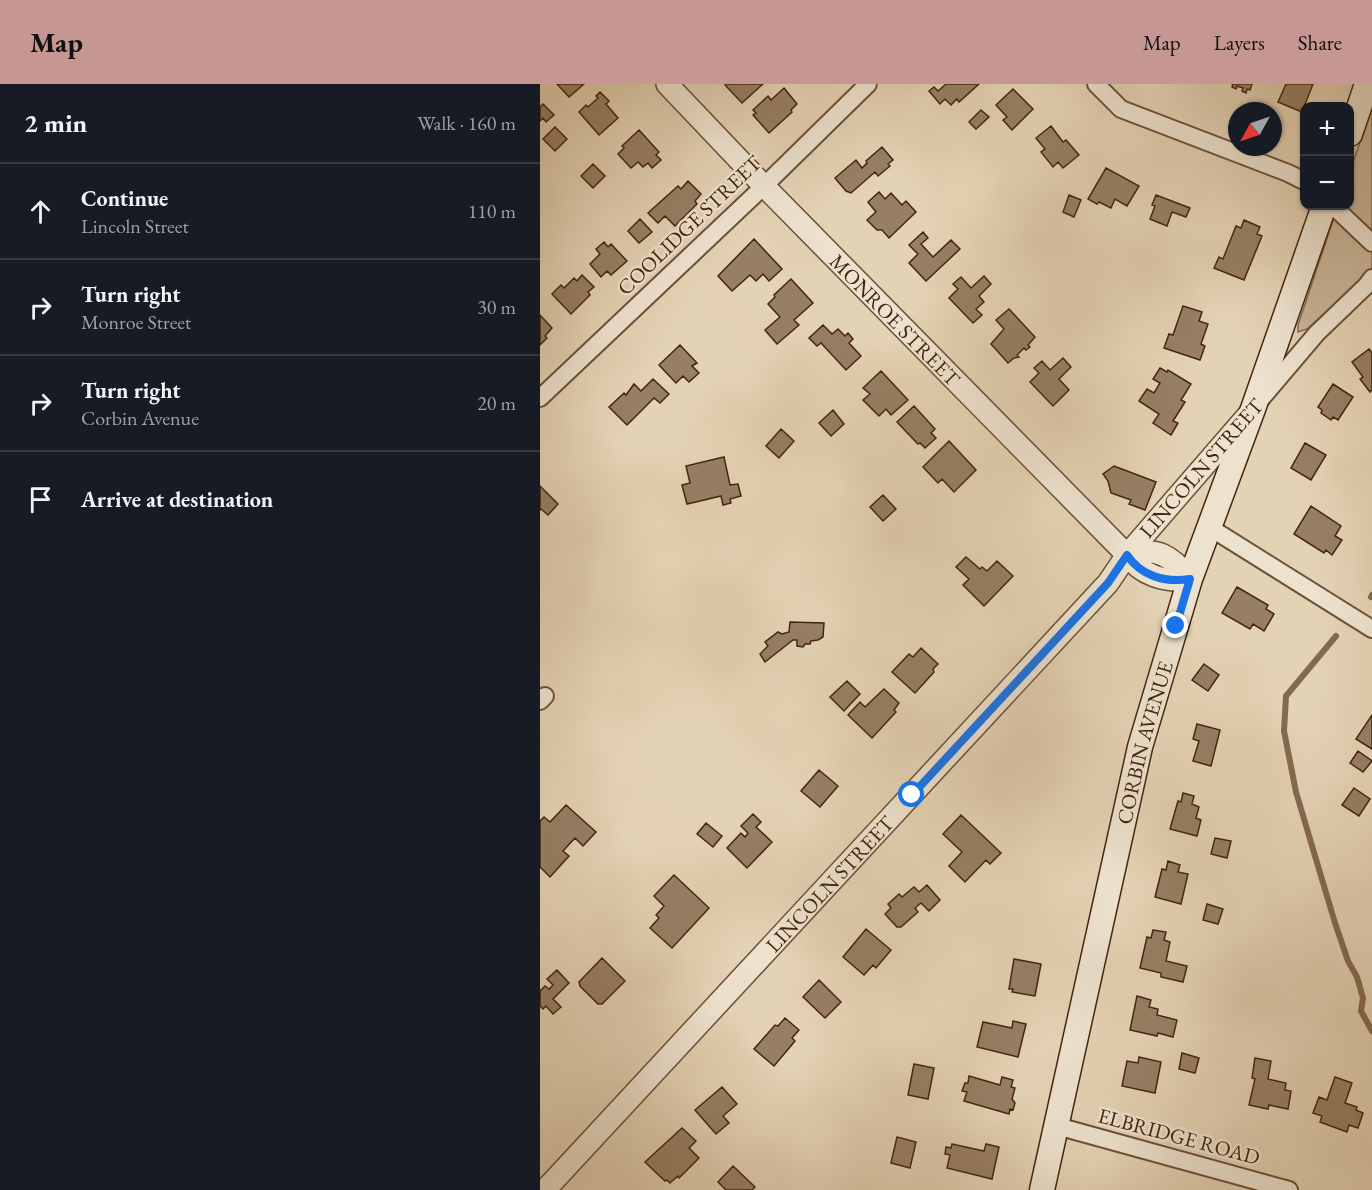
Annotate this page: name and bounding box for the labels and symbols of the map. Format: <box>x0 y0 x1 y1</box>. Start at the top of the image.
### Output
north arrow <box>1228 102 1282 156</box>
street label: COOLIDGE STREET <box>611 149 767 301</box>
street label: MONROE STREET <box>824 248 967 392</box>
street label: LINCOLN STREET <box>1133 392 1270 544</box>
route end <box>1162 612 1188 638</box>
street label: CORBIN AVENUE <box>1110 658 1178 827</box>
route start <box>898 781 924 807</box>
street label: LINCOLN STREET <box>759 809 900 958</box>
street label: ELBRIDGE ROAD <box>1095 1101 1263 1171</box>

